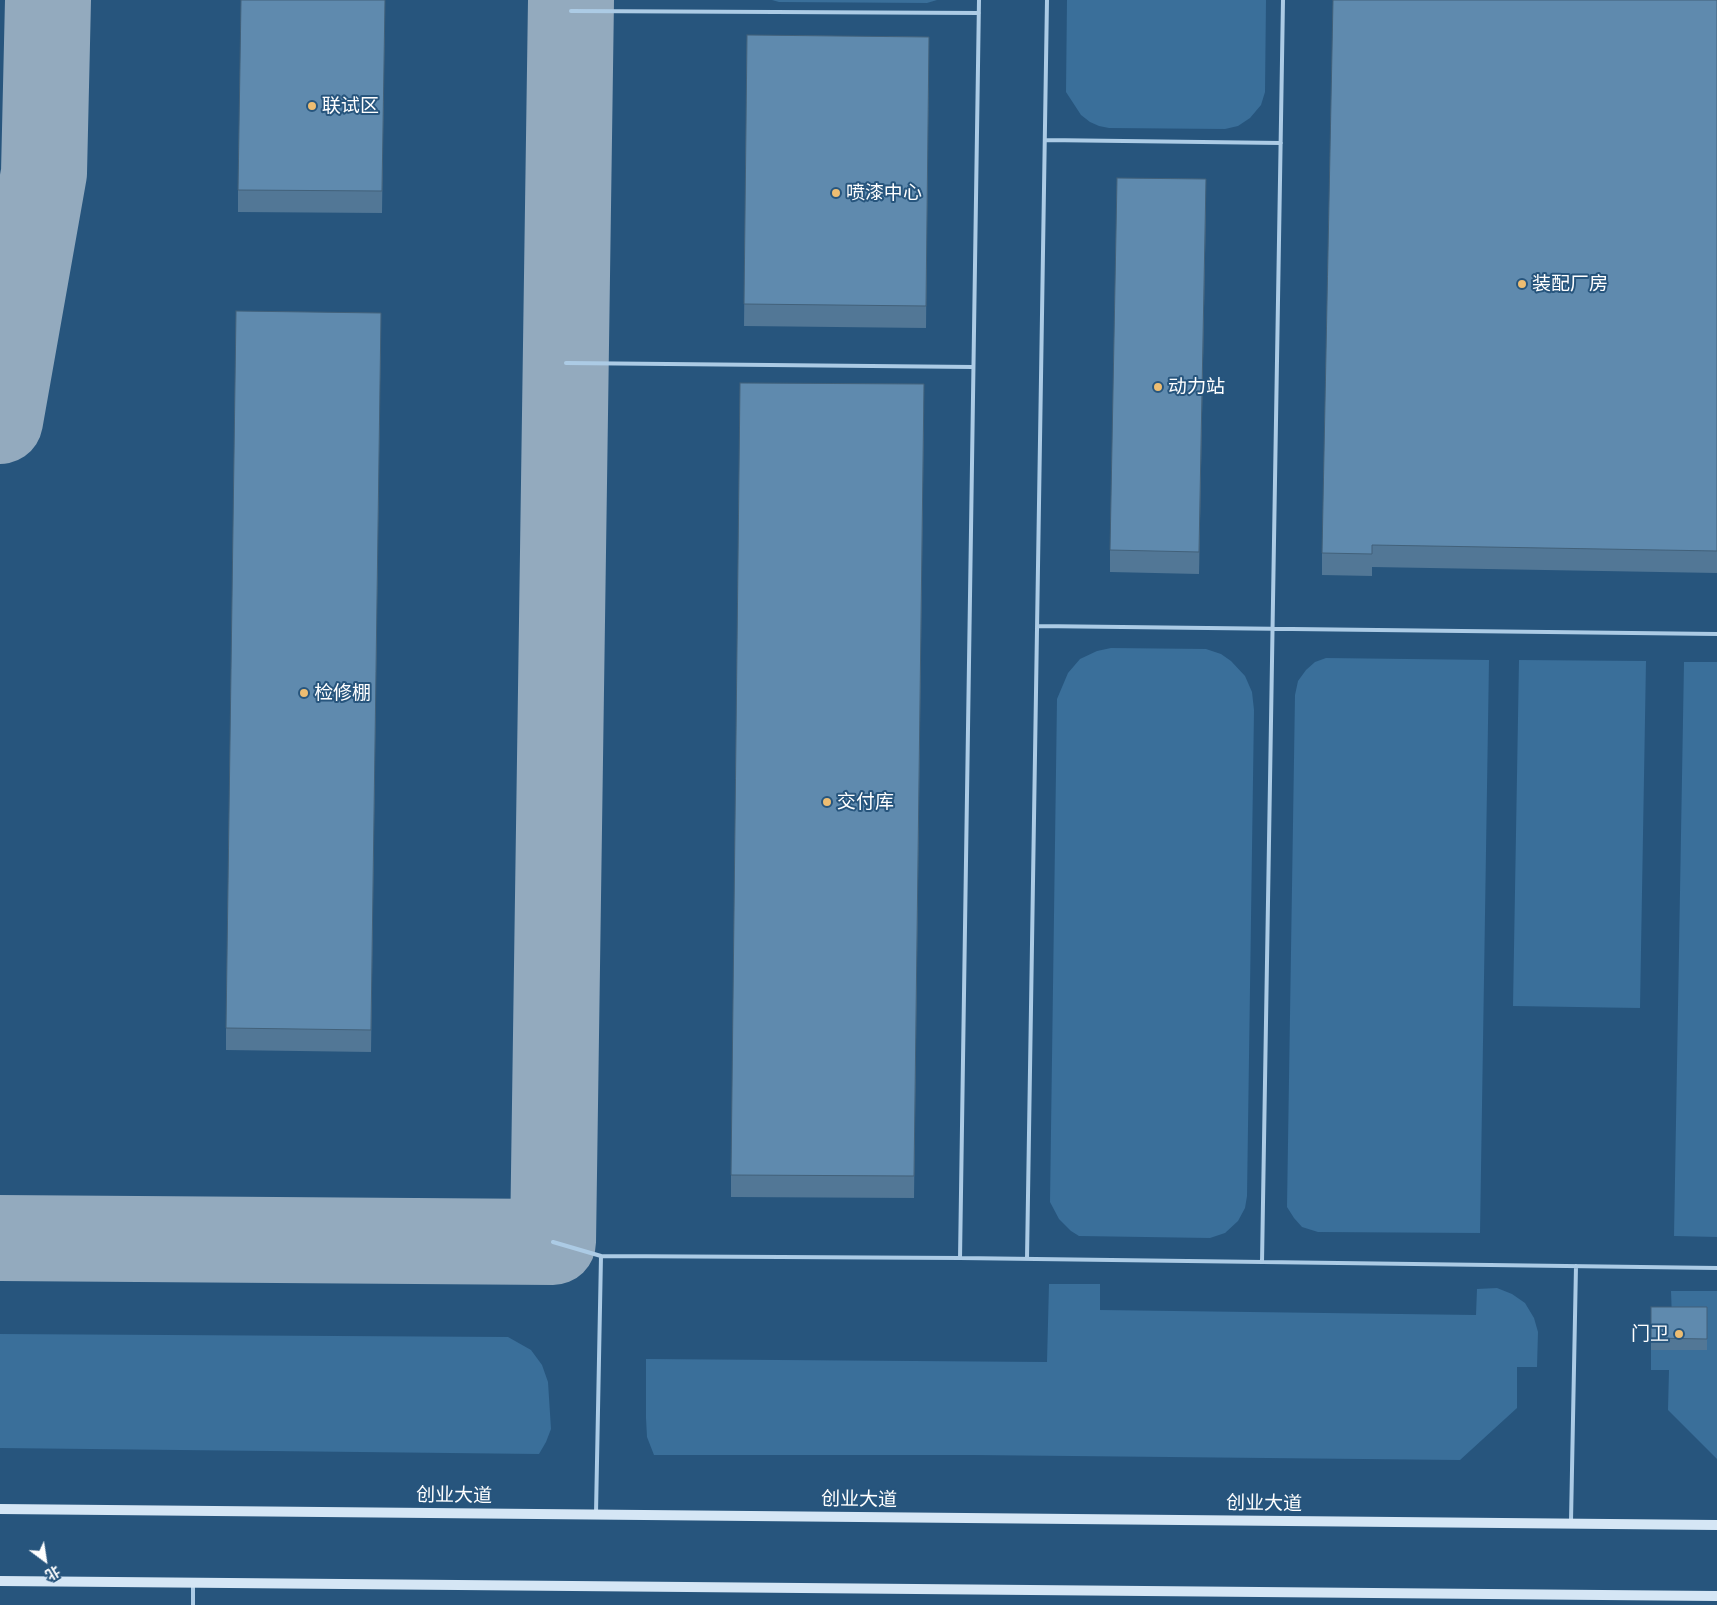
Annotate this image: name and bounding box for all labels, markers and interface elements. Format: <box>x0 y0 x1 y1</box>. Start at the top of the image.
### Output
place label: 联试区 <box>322 95 379 117</box>
marker: 联试区 <box>306 100 318 112</box>
place label: 喷漆中心 <box>846 182 922 204</box>
marker: 喷漆中心 <box>830 187 842 199</box>
place label: 装配厂房 <box>1532 273 1608 295</box>
marker: 装配厂房 <box>1516 278 1528 290</box>
place label: 动力站 <box>1168 376 1225 398</box>
marker: 动力站 <box>1152 381 1164 393</box>
place label: 检修棚 <box>314 682 371 704</box>
marker: 检修棚 <box>298 687 310 699</box>
place label: 交付库 <box>837 791 894 813</box>
marker: 交付库 <box>821 796 833 808</box>
place label: 门卫 <box>1631 1323 1669 1345</box>
marker: 门卫 <box>1673 1328 1685 1340</box>
street label: 创业大道 <box>416 1483 492 1507</box>
street label: 创业大道 <box>821 1487 897 1511</box>
street label: 创业大道 <box>1226 1491 1302 1515</box>
north arrow <box>20 1535 70 1585</box>
text: 北 <box>43 1562 63 1584</box>

